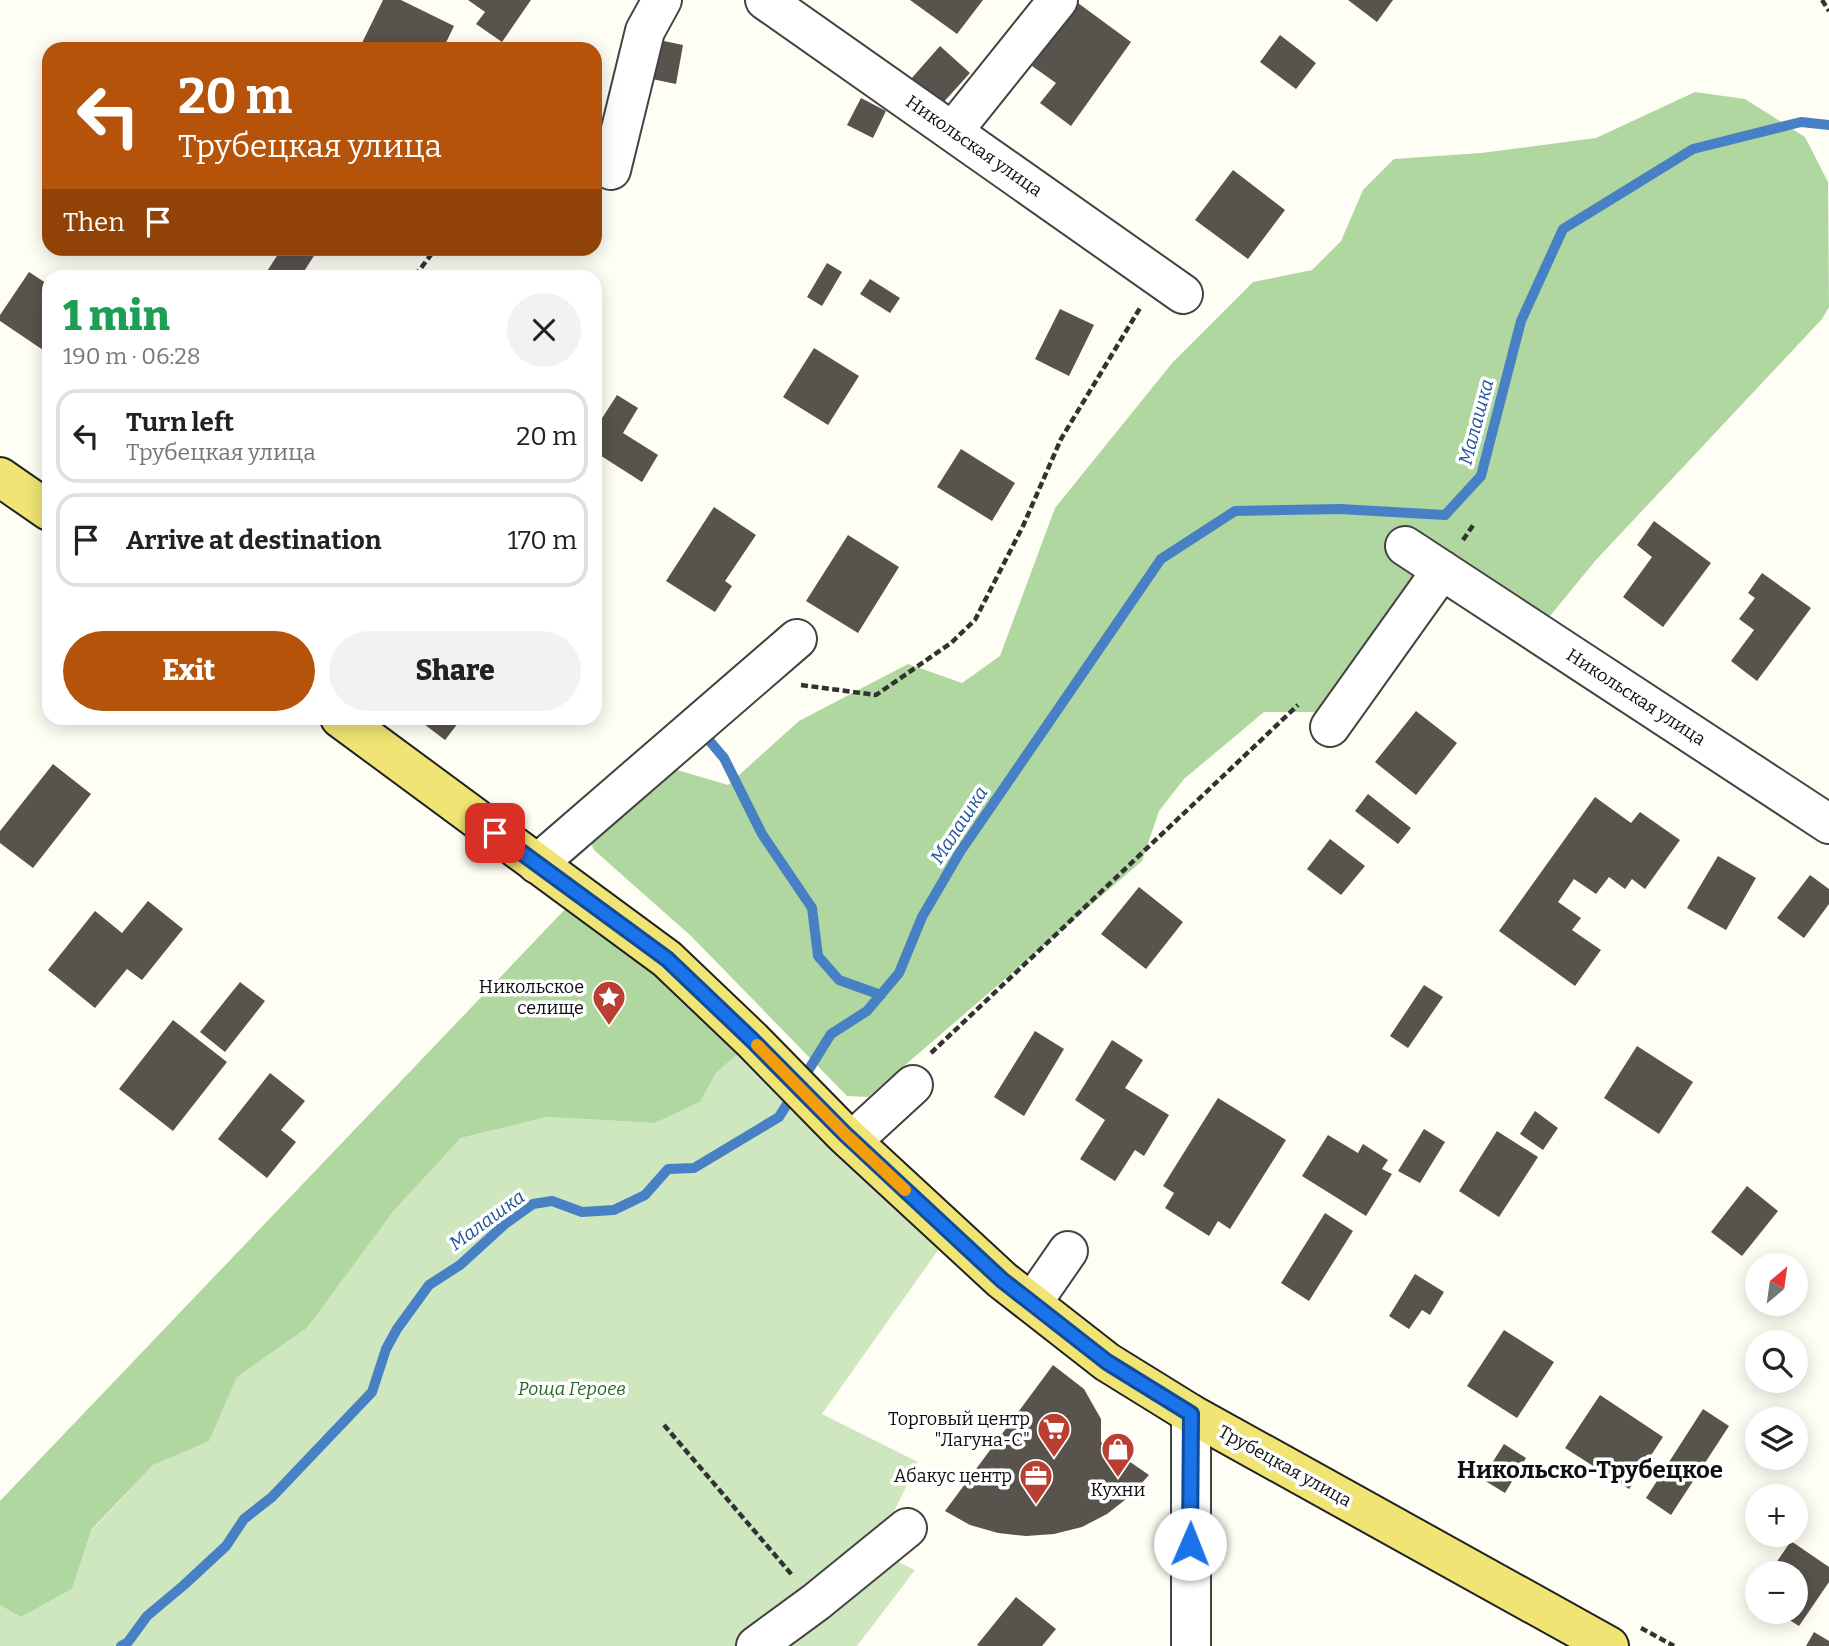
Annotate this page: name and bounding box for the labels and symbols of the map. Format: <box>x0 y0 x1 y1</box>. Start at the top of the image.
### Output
street label: Никольская улица <box>902 91 1047 201</box>
water label: Малашка <box>1454 377 1498 467</box>
street label: Никольская улица <box>1562 644 1710 750</box>
water label: Малашка <box>925 782 993 868</box>
pin <box>465 803 525 863</box>
place label: Никольское селище <box>479 976 584 1019</box>
place icon: Никольское селище <box>590 978 628 1027</box>
water label: Малашка <box>445 1185 529 1255</box>
north arrow <box>1745 1253 1808 1316</box>
park label: Роща Героев <box>518 1378 626 1400</box>
place label: Торговый центр "Лагуна-С" <box>888 1408 1030 1451</box>
supermarket icon: Торговый центр "Лагуна-С" <box>1035 1410 1073 1459</box>
street label: Трубецкая улица <box>1215 1420 1355 1512</box>
shop icon: Кухни <box>1099 1430 1137 1479</box>
district label: Никольско-Трубецкое <box>1457 1456 1723 1484</box>
office icon: Абакус центр <box>1017 1457 1055 1506</box>
place label: Абакус центр <box>894 1465 1012 1487</box>
place label: Кухни <box>1091 1479 1146 1501</box>
position arrow <box>1153 1507 1227 1581</box>

